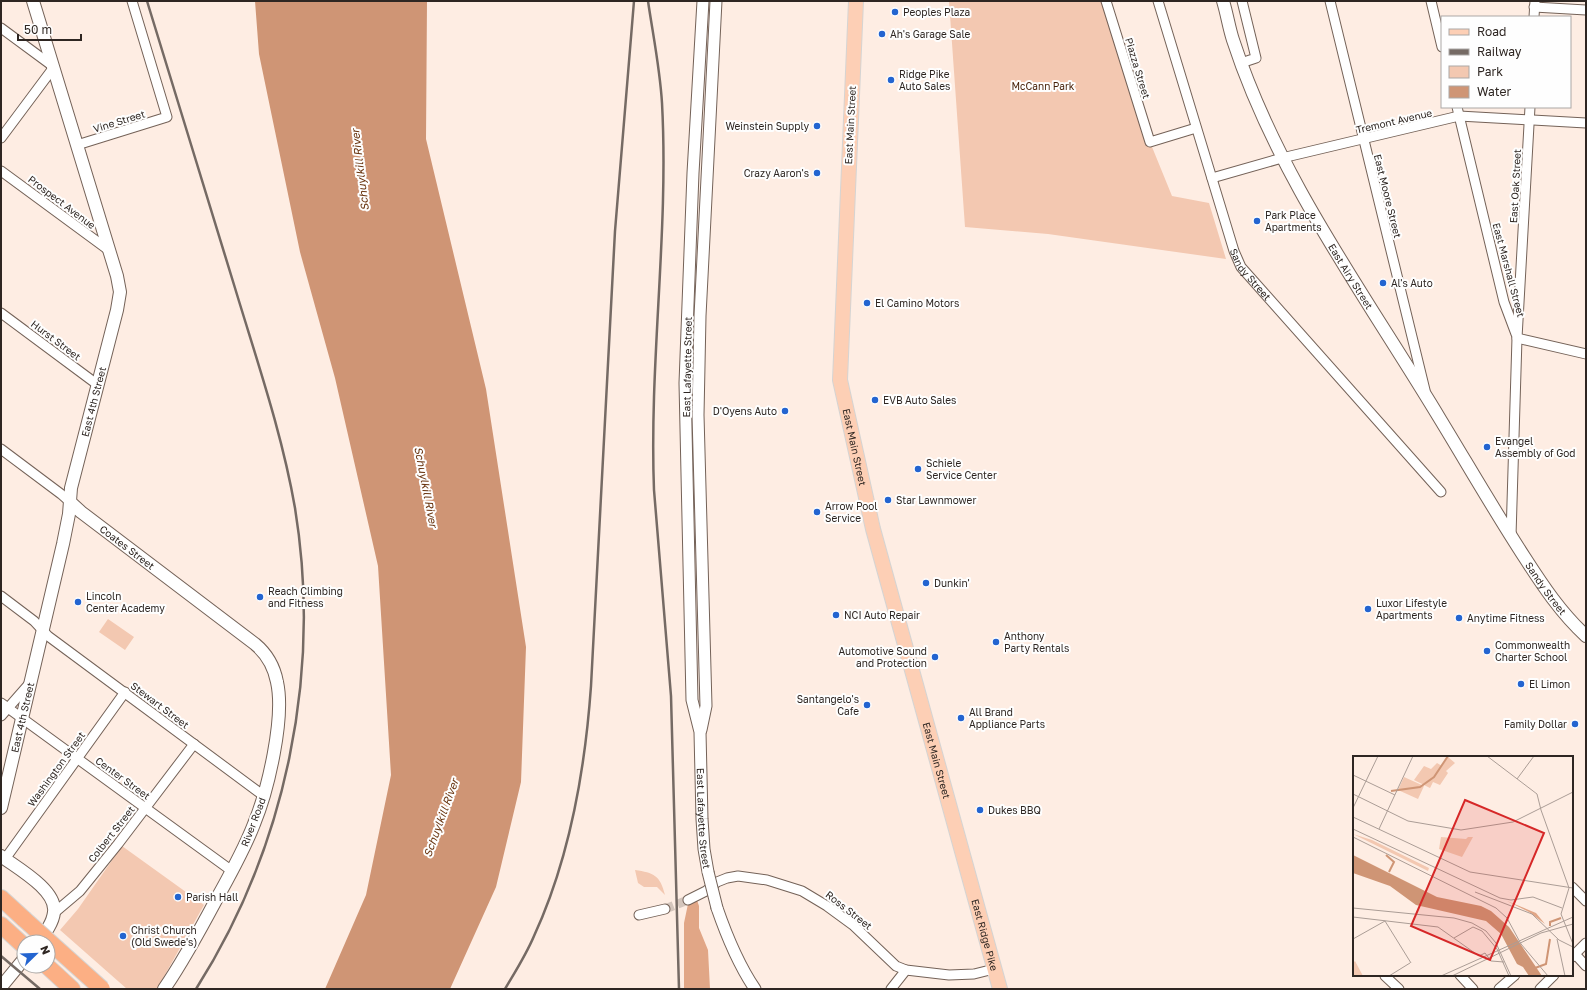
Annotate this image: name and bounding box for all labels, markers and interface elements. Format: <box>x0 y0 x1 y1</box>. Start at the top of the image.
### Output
place label: Peoples Plaza <box>903 6 970 18</box>
marker: Peoples Plaza <box>890 7 900 17</box>
scale bar <box>18 16 81 42</box>
legend <box>1441 16 1571 108</box>
text: 50 m <box>24 22 52 37</box>
text: Road <box>1477 24 1506 39</box>
place label: Ah's Garage Sale <box>890 28 970 40</box>
marker: Ah's Garage Sale <box>877 29 887 39</box>
street label: Piazza Street <box>1123 36 1153 100</box>
text: Railway <box>1477 44 1522 59</box>
text: Park <box>1477 64 1503 79</box>
place label: Ridge Pike Auto Sales <box>899 68 950 92</box>
marker: Ridge Pike Auto Sales <box>886 75 896 85</box>
park label: McCann Park <box>1012 80 1075 92</box>
text: Water <box>1477 84 1511 99</box>
street label: East Main Street <box>842 85 858 165</box>
street label: Tremont Avenue <box>1355 106 1433 136</box>
street label: Vine Street <box>92 107 146 135</box>
place label: Weinstein Supply <box>725 120 809 132</box>
marker: Weinstein Supply <box>812 121 822 131</box>
water label: Schuylkill River <box>348 127 372 212</box>
street label: East Oak Street <box>1507 149 1523 223</box>
street label: East Moore Street <box>1372 153 1404 239</box>
place label: Crazy Aaron's <box>744 167 809 179</box>
marker: Crazy Aaron's <box>812 168 822 178</box>
street label: Prospect Avenue <box>26 173 98 231</box>
place label: Park Place Apartments <box>1265 209 1322 233</box>
marker: Park Place Apartments <box>1252 216 1262 226</box>
street label: East Marshall Street <box>1491 222 1527 318</box>
street label: East Airy Street <box>1326 241 1376 311</box>
street label: Sandy Street <box>1228 246 1274 303</box>
place label: Al's Auto <box>1391 277 1433 289</box>
marker: Al's Auto <box>1378 278 1388 288</box>
place label: El Camino Motors <box>875 297 959 309</box>
marker: El Camino Motors <box>862 298 872 308</box>
street label: East Lafayette Street <box>680 316 694 418</box>
street label: Hurst Street <box>29 317 83 363</box>
street label: East 4th Street <box>79 365 108 438</box>
place label: EVB Auto Sales <box>883 394 956 406</box>
marker: EVB Auto Sales <box>870 395 880 405</box>
place label: D'Oyens Auto <box>713 405 777 417</box>
marker: D'Oyens Auto <box>780 406 790 416</box>
street label: East Main Street <box>840 407 869 487</box>
place label: Evangel Assembly of God <box>1495 435 1575 459</box>
marker: Evangel Assembly of God <box>1482 442 1492 452</box>
water label: Schuylkill River <box>411 445 441 530</box>
place label: Schiele Service Center <box>926 457 997 481</box>
marker: Schiele Service Center <box>913 464 923 474</box>
place label: Star Lawnmower <box>896 494 976 506</box>
marker: Star Lawnmower <box>883 495 893 505</box>
place label: Arrow Pool Service <box>825 500 878 524</box>
marker: Arrow Pool Service <box>812 507 822 517</box>
street label: Coates Street <box>98 523 157 572</box>
street label: Sandy Street <box>1523 560 1569 617</box>
place label: Dunkin' <box>934 577 970 589</box>
marker: Dunkin' <box>921 578 931 588</box>
place label: Reach Climbing and Fitness <box>268 585 343 609</box>
place label: Lincoln Center Academy <box>86 590 165 614</box>
marker: Reach Climbing and Fitness <box>255 592 265 602</box>
marker: Lincoln Center Academy <box>73 597 83 607</box>
place label: Luxor Lifestyle Apartments <box>1376 597 1447 621</box>
marker: Luxor Lifestyle Apartments <box>1363 604 1373 614</box>
place label: NCI Auto Repair <box>844 609 920 621</box>
marker: NCI Auto Repair <box>831 610 841 620</box>
place label: Anytime Fitness <box>1467 612 1545 624</box>
marker: Anytime Fitness <box>1454 613 1464 623</box>
place label: Anthony Party Rentals <box>1004 630 1069 654</box>
marker: Anthony Party Rentals <box>991 637 1001 647</box>
place label: Commonwealth Charter School <box>1495 639 1570 663</box>
place label: Automotive Sound and Protection <box>838 645 927 669</box>
marker: Commonwealth Charter School <box>1482 646 1492 656</box>
marker: Automotive Sound and Protection <box>930 652 940 662</box>
place label: El Limon <box>1529 678 1570 690</box>
street label: Stewart Street <box>129 679 191 731</box>
marker: El Limon <box>1516 679 1526 689</box>
street label: East 4th Street <box>8 681 36 754</box>
place label: Santangelo's Cafe <box>797 693 859 717</box>
marker: Santangelo's Cafe <box>862 700 872 710</box>
place label: All Brand Appliance Parts <box>969 706 1045 730</box>
marker: All Brand Appliance Parts <box>956 713 966 723</box>
place label: Family Dollar <box>1504 718 1567 730</box>
marker: Family Dollar <box>1570 719 1580 729</box>
street label: East Main Street <box>921 721 953 800</box>
street label: Washington Street <box>25 729 87 809</box>
street label: Center Street <box>93 754 153 802</box>
inset map <box>1353 756 1573 976</box>
street label: East Lafayette Street <box>695 768 713 870</box>
water label: Schuylkill River <box>420 775 462 859</box>
street label: River Road <box>238 796 268 848</box>
street label: Colbert Street <box>85 803 137 865</box>
place label: Dukes BBQ <box>988 804 1041 816</box>
marker: Dukes BBQ <box>975 805 985 815</box>
street label: Ross Street <box>823 888 875 932</box>
place label: Parish Hall <box>186 891 238 903</box>
marker: Parish Hall <box>173 892 183 902</box>
street label: East Ridge Pike <box>969 898 1001 972</box>
place label: Christ Church (Old Swede's) <box>131 924 197 948</box>
marker: Christ Church (Old Swede's) <box>118 931 128 941</box>
north arrow <box>16 934 56 974</box>
text: N <box>38 944 53 956</box>

